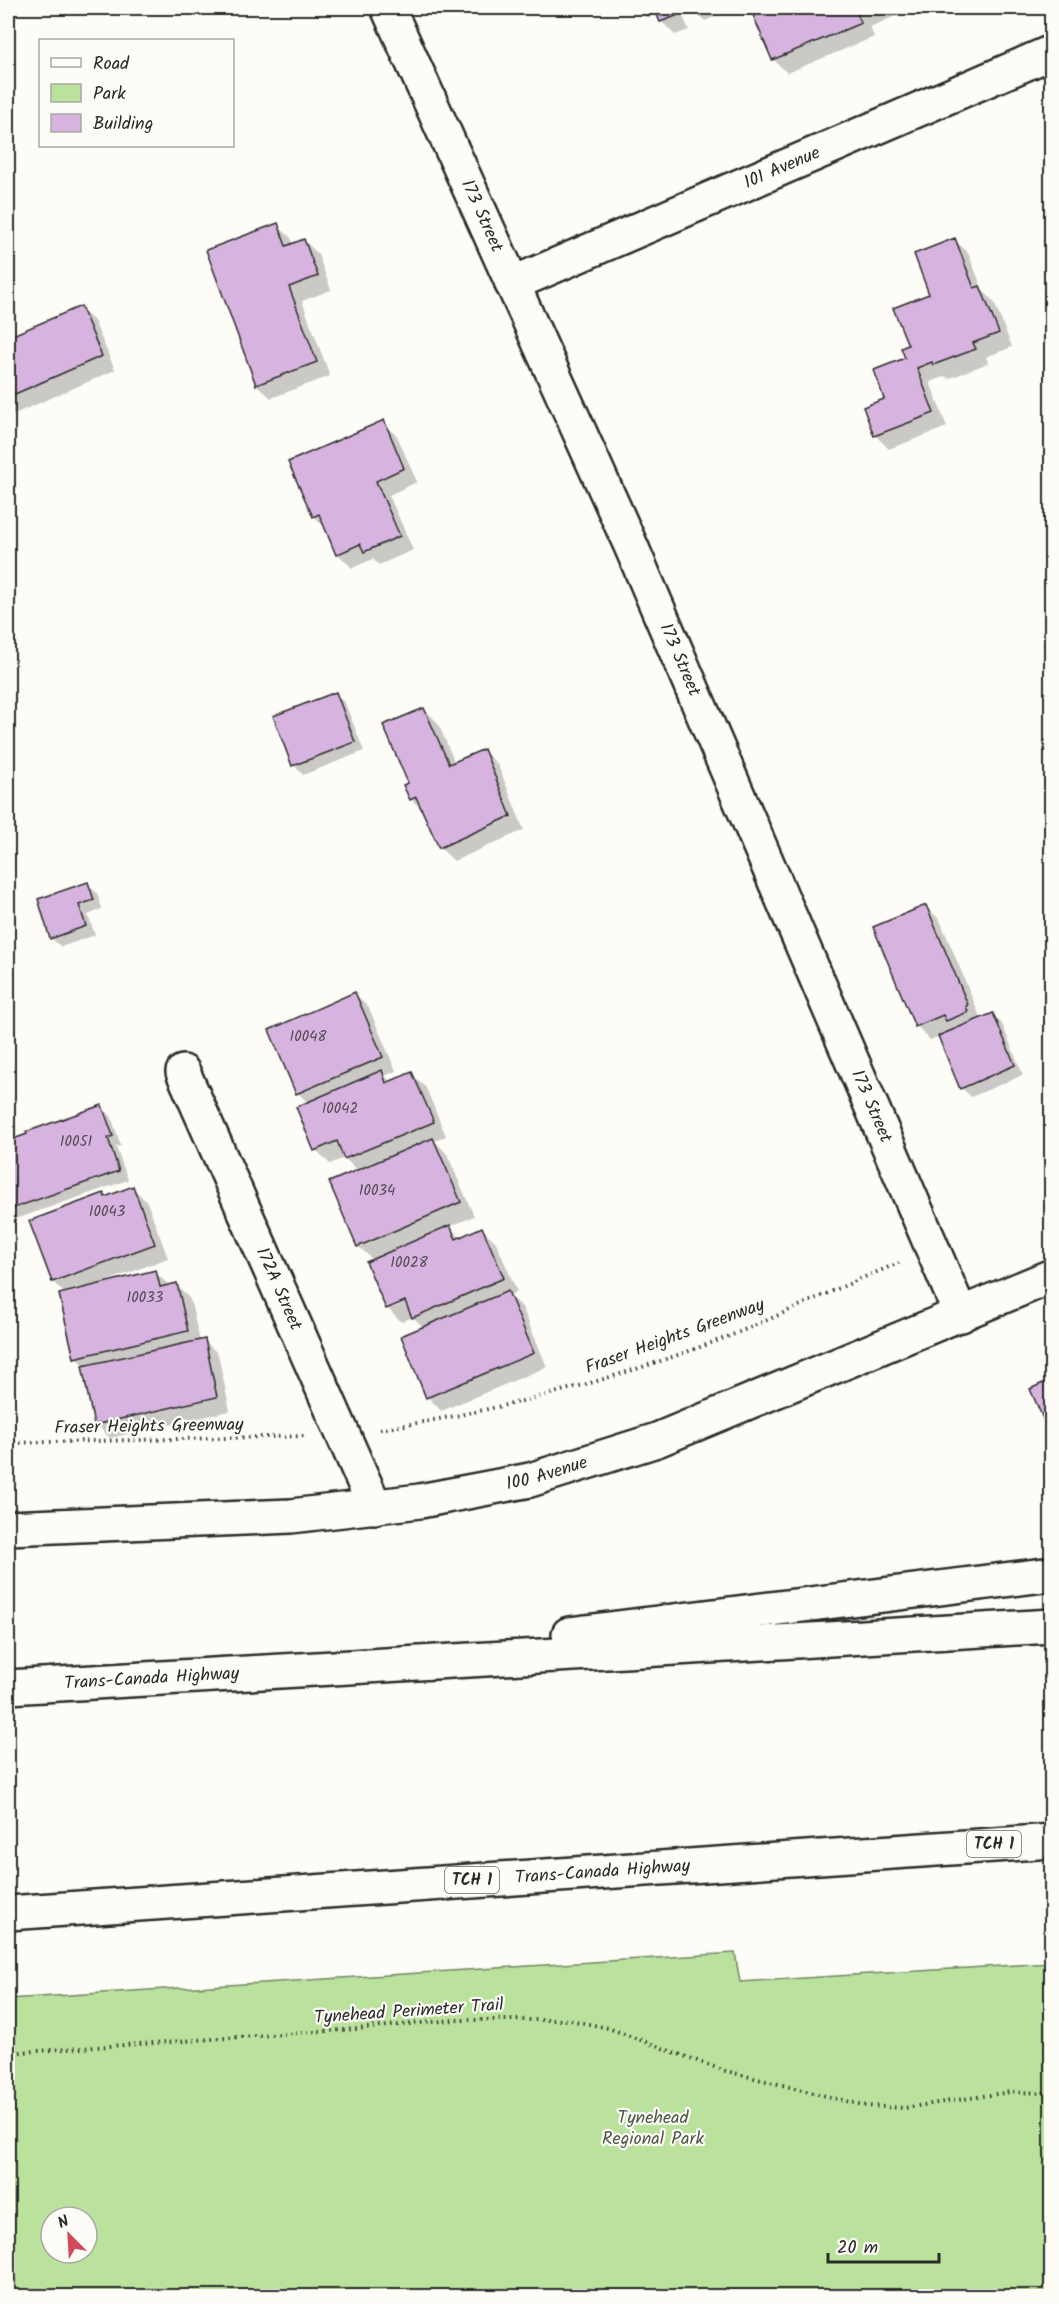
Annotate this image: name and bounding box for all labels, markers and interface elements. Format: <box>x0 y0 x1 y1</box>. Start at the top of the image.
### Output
legend <box>39 39 234 147</box>
text: Road <box>93 50 130 79</box>
text: Park <box>93 80 126 109</box>
text: Building <box>93 110 153 139</box>
street label: 101 Avenue <box>739 139 825 197</box>
street label: 173 Street <box>453 175 511 258</box>
street label: 173 Street <box>651 618 709 702</box>
house number: 10048 <box>289 1025 327 1049</box>
street label: 173 Street <box>843 1065 900 1148</box>
house number: 10042 <box>322 1097 358 1121</box>
house number: 10051 <box>60 1130 93 1154</box>
house number: 10034 <box>359 1179 395 1203</box>
house number: 10043 <box>89 1200 126 1224</box>
street label: 172A Street <box>248 1243 310 1336</box>
house number: 10028 <box>390 1251 429 1275</box>
house number: 10033 <box>127 1286 164 1310</box>
street label: Fraser Heights Greenway <box>581 1291 769 1383</box>
street label: Fraser Heights Greenway <box>54 1411 244 1443</box>
street label: 100 Avenue <box>504 1448 591 1499</box>
street label: Trans-Canada Highway <box>63 1659 241 1698</box>
road number: TCH 1 <box>967 1831 1021 1857</box>
street label: Trans-Canada Highway <box>514 1851 692 1892</box>
road number: TCH 1 <box>445 1867 499 1893</box>
street label: Tynehead Perimeter Trail <box>313 1991 505 2033</box>
park label: Tynehead Regional Park <box>602 2104 704 2154</box>
north arrow <box>39 2205 99 2265</box>
text: N <box>54 2209 73 2236</box>
scale bar <box>828 2226 939 2264</box>
text: 20 m <box>837 2234 878 2263</box>

